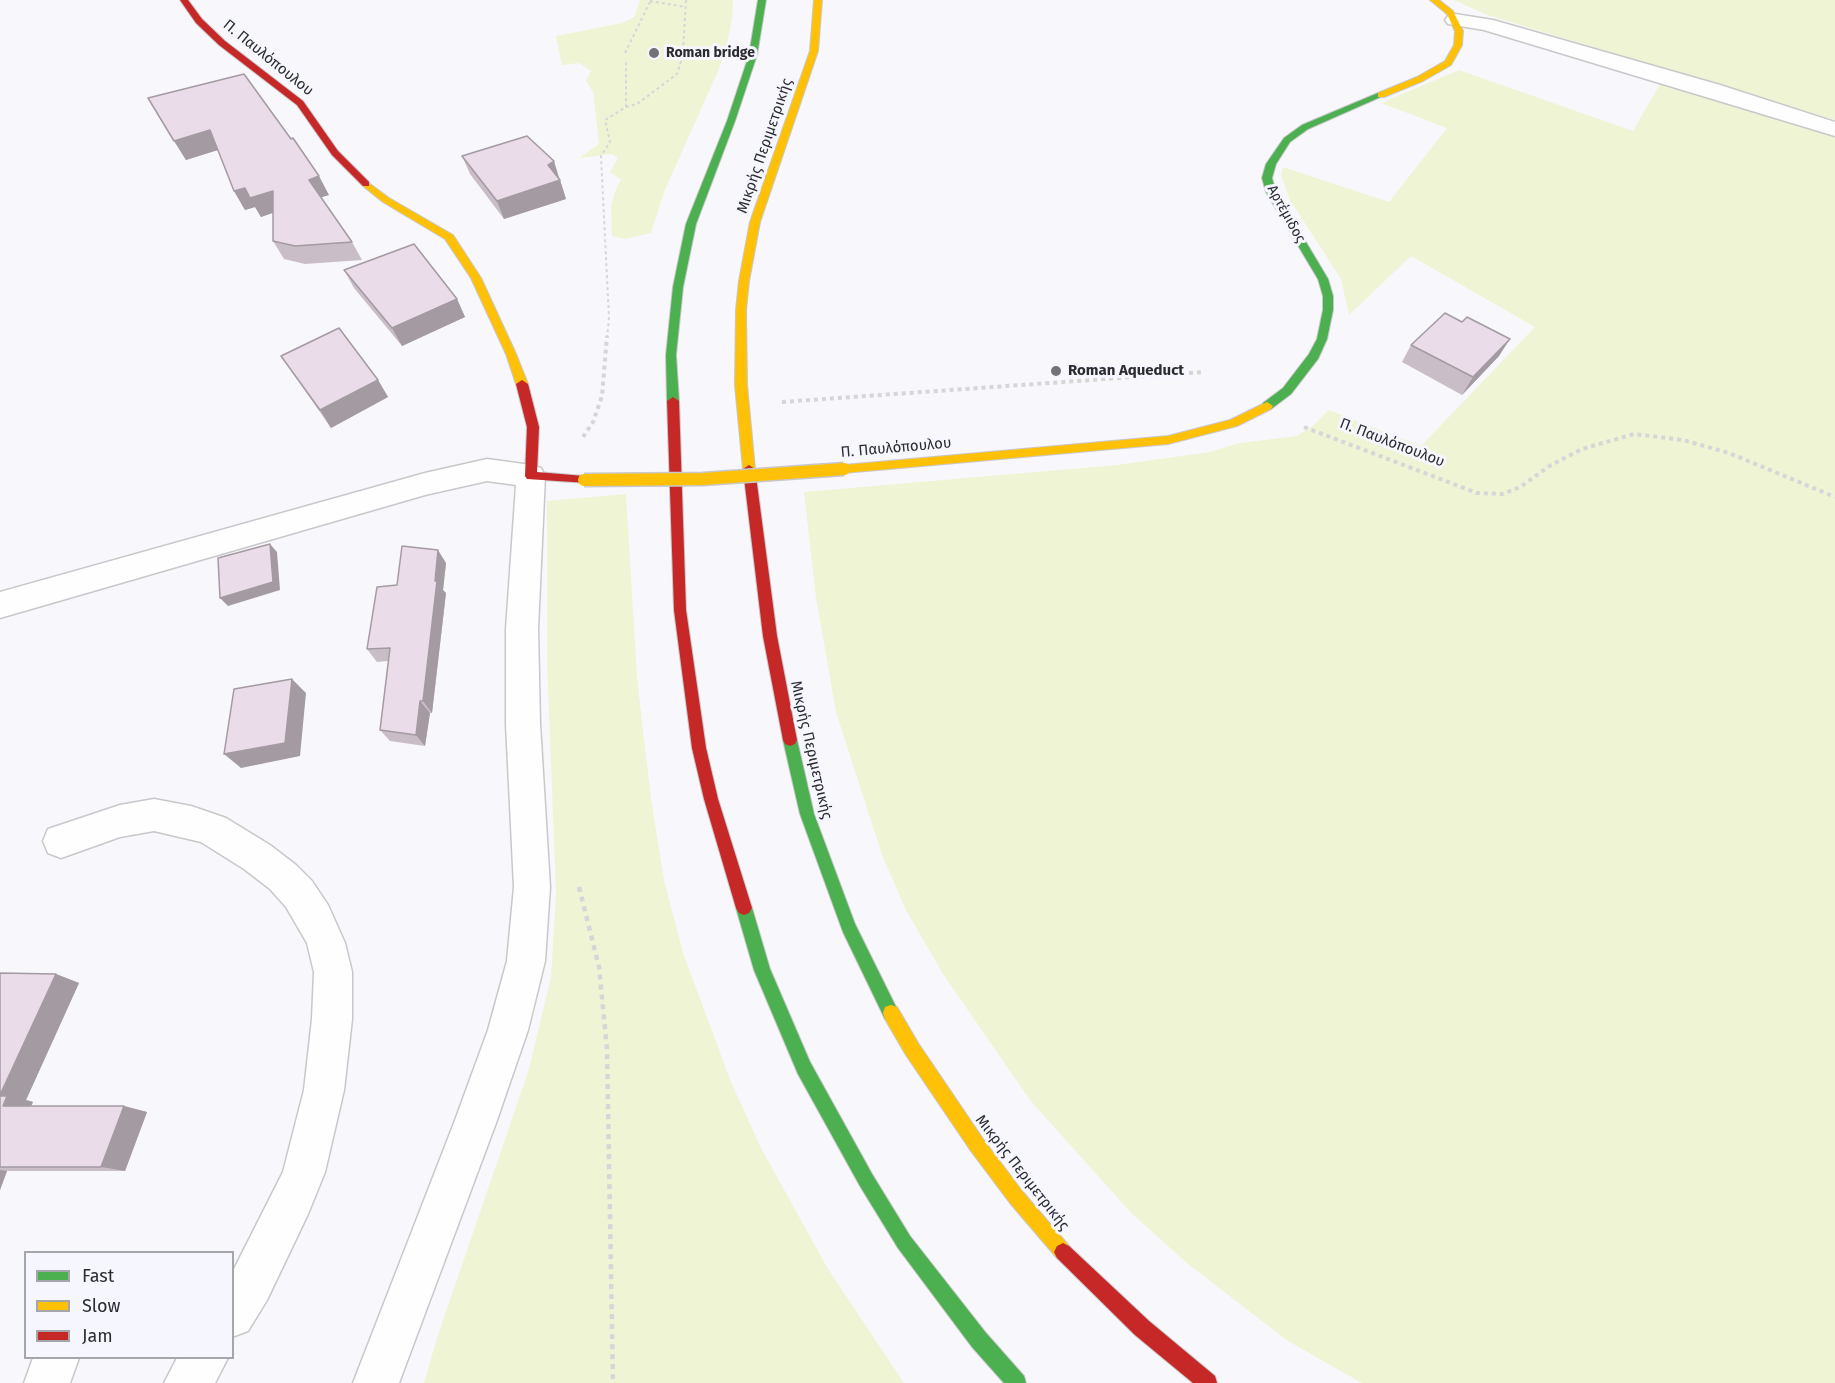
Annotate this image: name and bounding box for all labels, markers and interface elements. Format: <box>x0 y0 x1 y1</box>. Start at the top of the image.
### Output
street label: Π. Παυλόπουλου <box>219 16 317 100</box>
place label: Roman bridge <box>666 45 755 61</box>
marker: Roman bridge <box>647 46 661 60</box>
street label: Μικρής Περιμετρικής <box>733 76 797 216</box>
street label: Αρτέμιδος <box>1263 182 1309 246</box>
place label: Roman Aqueduct <box>1068 362 1184 380</box>
marker: Roman Aqueduct <box>1049 364 1063 378</box>
street label: Π. Παυλόπουλου <box>1337 415 1447 471</box>
street label: Π. Παυλόπουλου <box>840 434 952 462</box>
street label: Μικρής Περιμετρικής <box>786 679 836 821</box>
street label: Μικρής Περιμετρικής <box>971 1112 1073 1234</box>
legend <box>24 1251 234 1359</box>
text: Fast <box>82 1265 114 1287</box>
text: Slow <box>82 1295 120 1317</box>
text: Jam <box>82 1325 113 1347</box>

